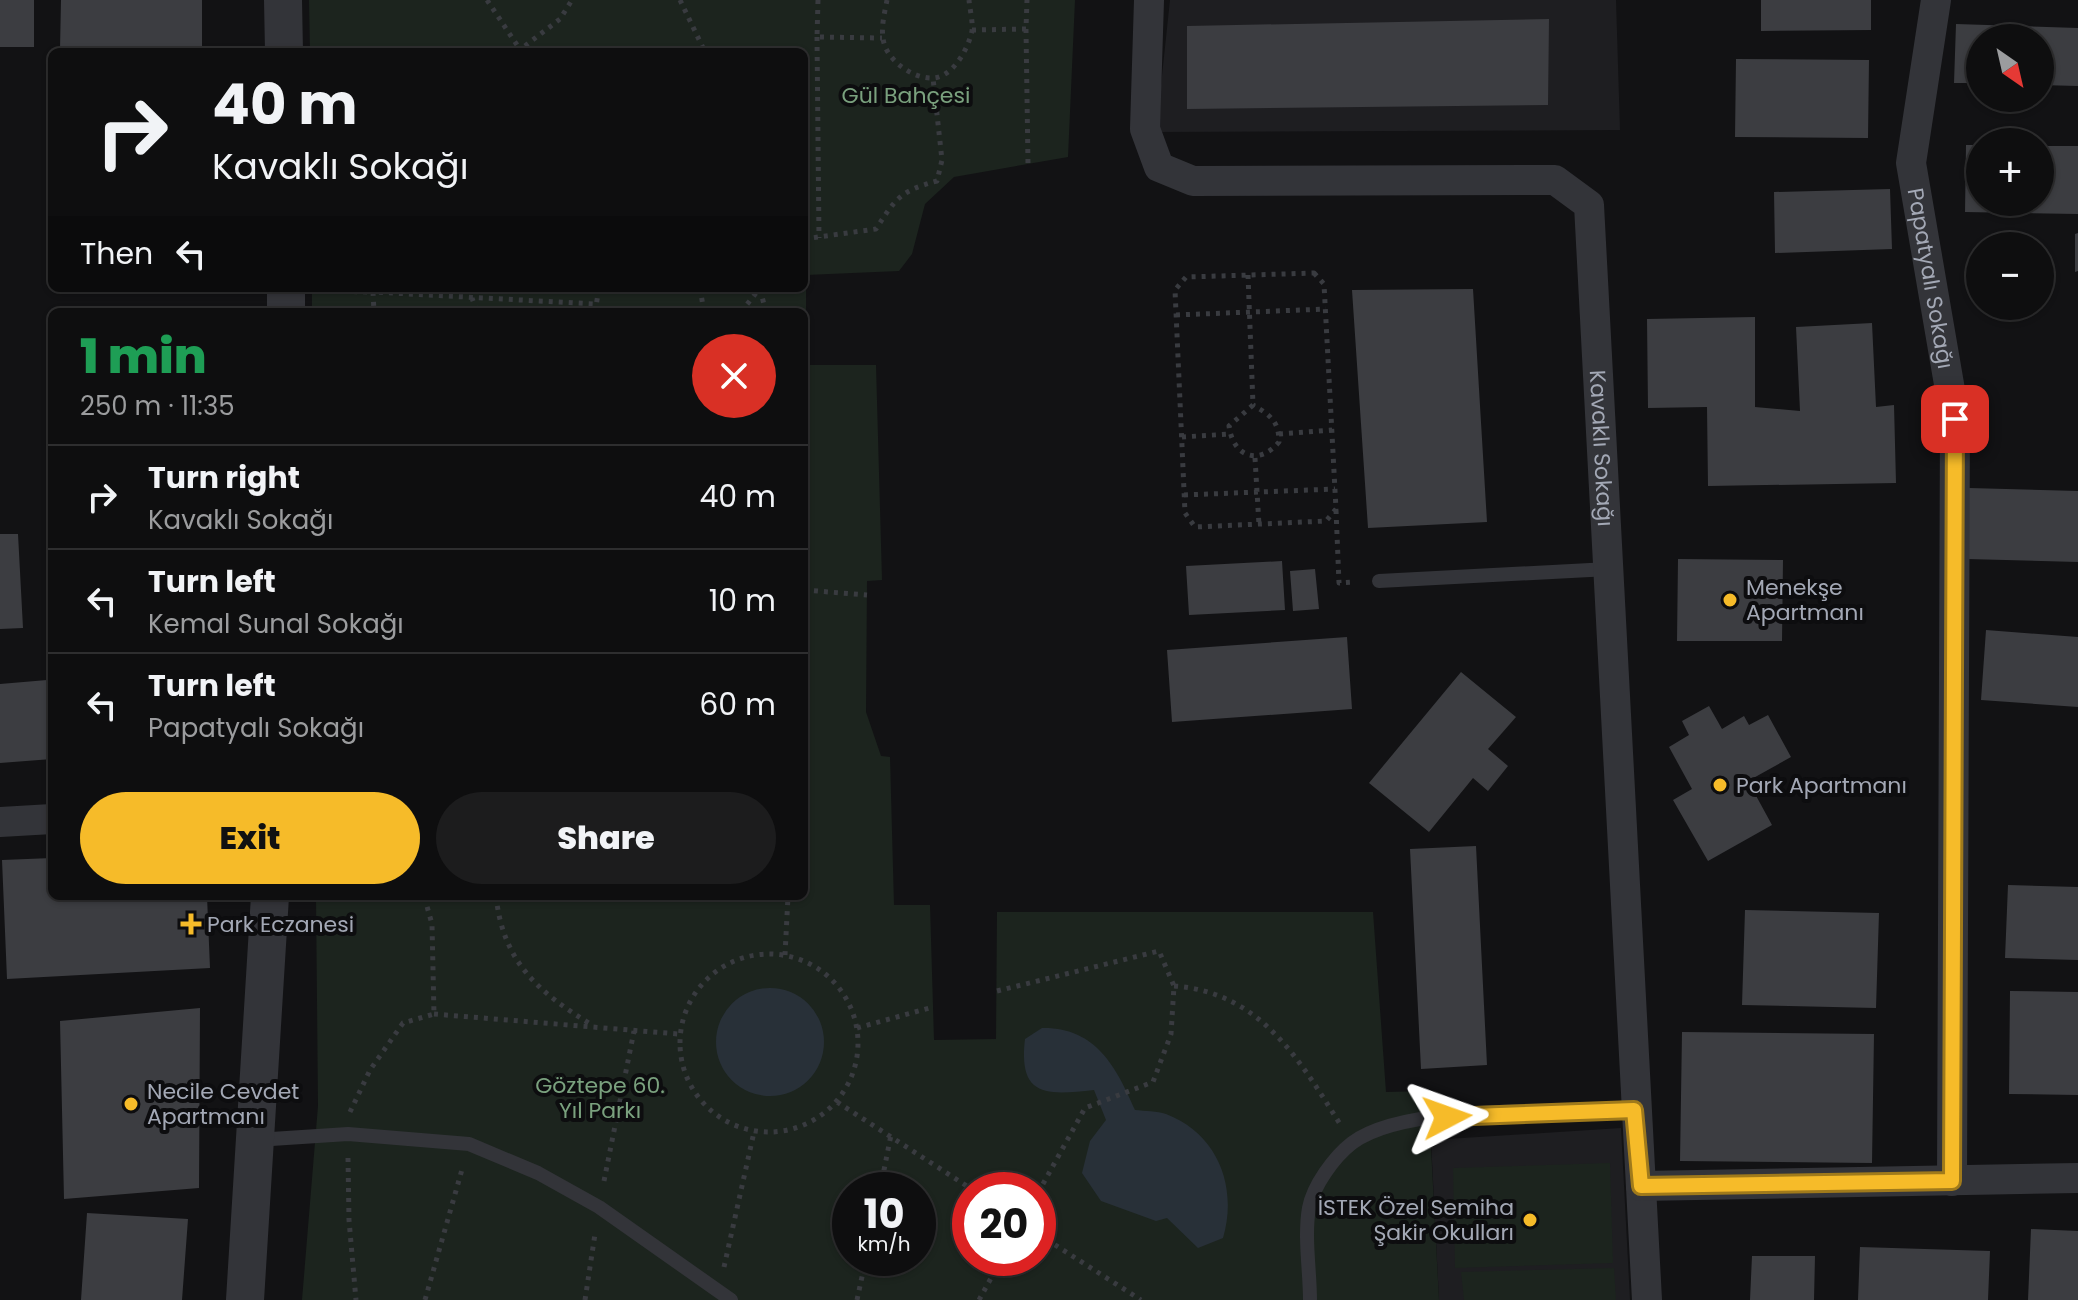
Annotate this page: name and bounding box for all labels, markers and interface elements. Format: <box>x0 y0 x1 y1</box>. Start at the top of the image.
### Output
north arrow <box>1966 24 2054 112</box>
map controls <box>1966 24 2054 320</box>
text: 40 m <box>212 65 358 144</box>
icon: right <box>80 80 184 184</box>
park label: Gül Bahçesi <box>842 80 970 111</box>
button: + <box>1966 128 2054 216</box>
text: Kavaklı Sokağı <box>212 141 469 192</box>
street label: Papatyalı Sokağı <box>1900 186 1962 371</box>
text: Then <box>80 232 153 275</box>
icon: left <box>169 232 213 276</box>
button: − <box>1966 232 2054 320</box>
text: 1 min <box>80 323 207 390</box>
button: close <box>692 334 776 418</box>
street label: Kavaklı Sokağı <box>1582 369 1622 527</box>
pin <box>1921 385 1989 453</box>
text: 250 m · 11:35 <box>80 388 235 424</box>
icon: arrive <box>1933 397 1977 441</box>
text: Turn right <box>148 456 300 499</box>
icon: right <box>80 475 124 519</box>
text: 40 m <box>699 475 776 518</box>
text: Kavaklı Sokağı <box>148 502 333 538</box>
text: Turn left <box>148 560 276 603</box>
place label: Menekşe Apartmanı <box>1746 572 1864 628</box>
icon: left <box>80 579 124 623</box>
text: 10 m <box>709 579 776 622</box>
marker: Menekşe Apartmanı <box>1721 591 1739 609</box>
text: Kemal Sunal Sokağı <box>148 606 404 642</box>
text: Turn left <box>148 664 276 707</box>
icon: left <box>80 683 124 727</box>
text: 60 m <box>699 683 776 726</box>
text: Papatyalı Sokağı <box>148 710 364 746</box>
place label: Park Apartmanı <box>1736 770 1907 801</box>
marker: Park Apartmanı <box>1711 776 1729 794</box>
button: Exit <box>80 792 420 884</box>
button: Share <box>436 792 776 884</box>
place label: Park Eczanesi <box>207 909 354 940</box>
marker: Park Eczanesi <box>182 915 200 933</box>
park label: Göztepe 60. Yıl Parkı <box>535 1070 665 1126</box>
position arrow <box>1405 1075 1489 1159</box>
place label: Necile Cevdet Apartmanı <box>147 1076 299 1132</box>
marker: Necile Cevdet Apartmanı <box>122 1095 140 1113</box>
speed limit sign: 20 <box>952 1172 1056 1276</box>
text: 10 <box>863 1186 905 1242</box>
place label: İSTEK Özel Semiha Şakir Okulları <box>1318 1192 1514 1248</box>
marker: İSTEK Özel Semiha Şakir Okulları <box>1521 1211 1539 1229</box>
text: km/h <box>857 1230 911 1258</box>

